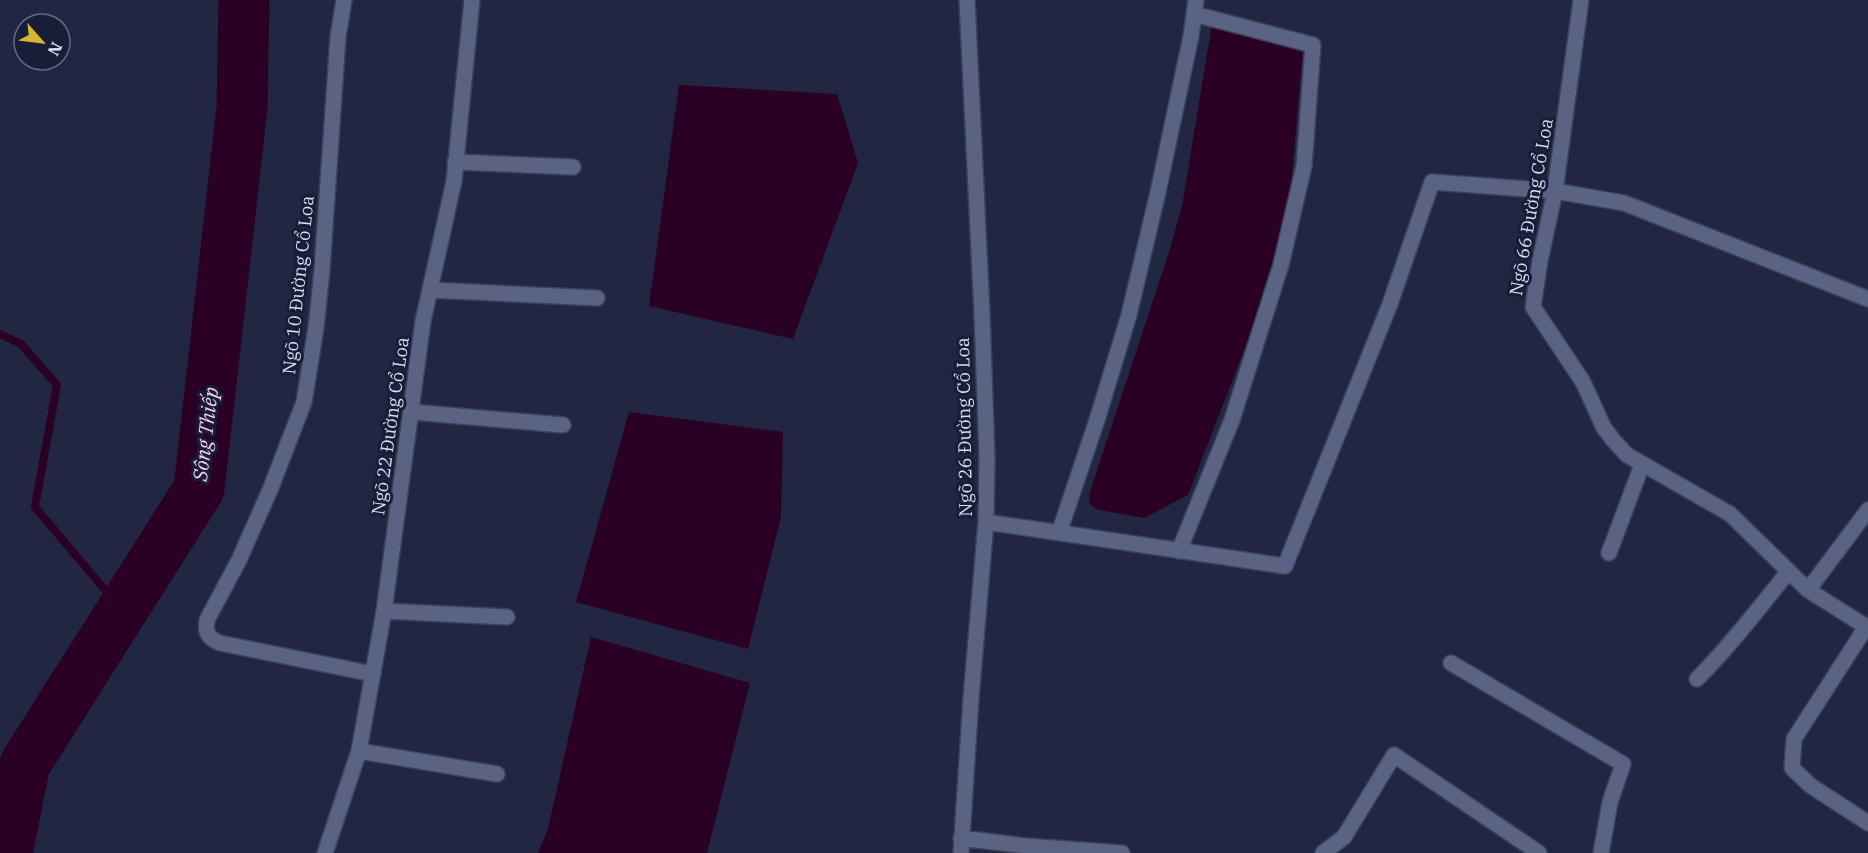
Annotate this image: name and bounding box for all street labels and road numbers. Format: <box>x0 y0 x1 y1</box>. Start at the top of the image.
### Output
street label: Ngõ 66 Đường Cổ Loa <box>1504 116 1558 297</box>
street label: Ngõ 10 Đường Cổ Loa <box>277 194 319 376</box>
street label: Ngõ 22 Đường Cổ Loa <box>366 335 414 517</box>
street label: Ngõ 26 Đường Cổ Loa <box>951 337 977 517</box>

